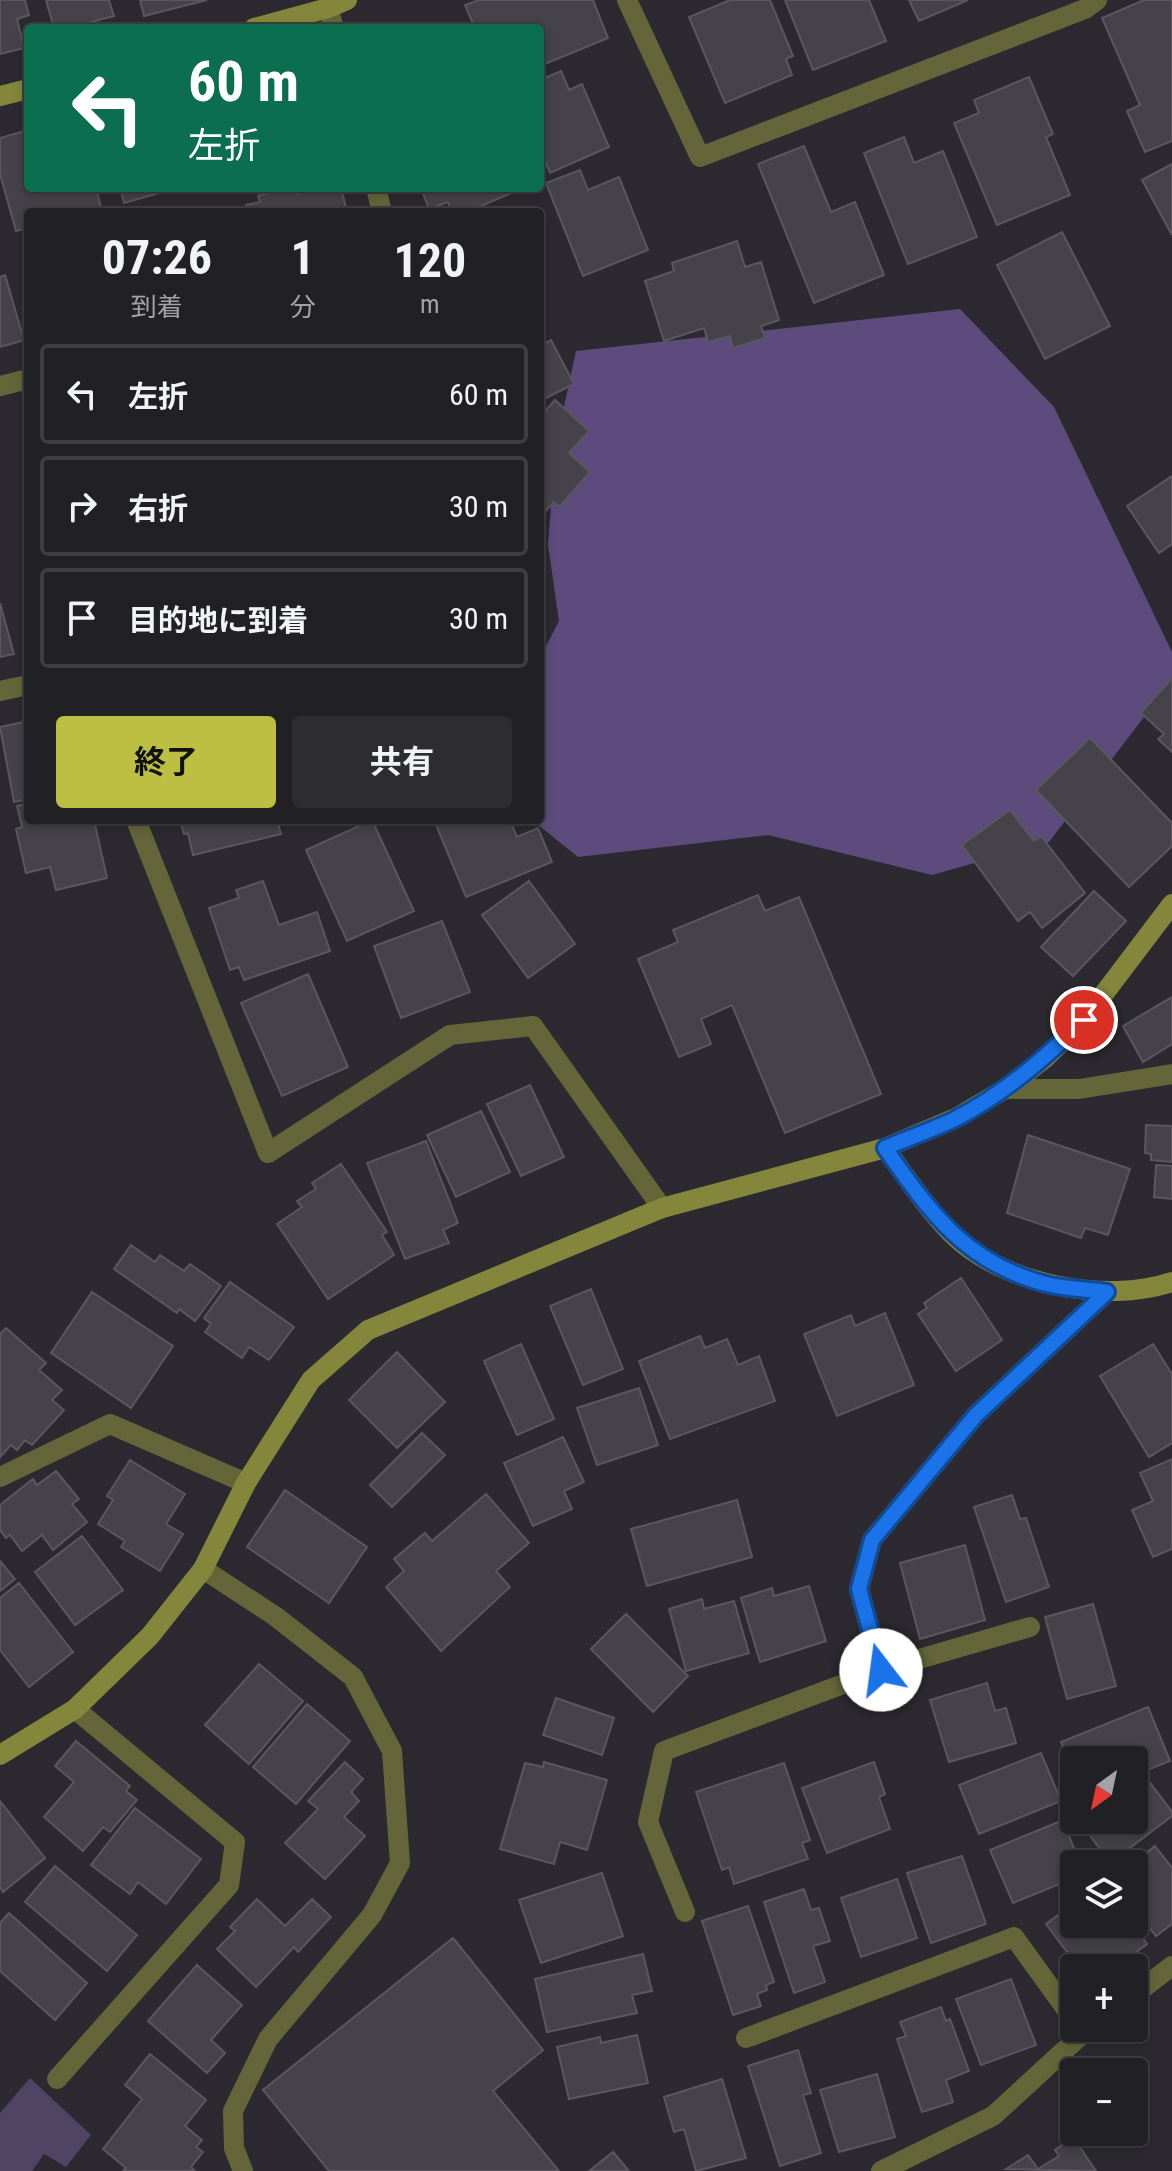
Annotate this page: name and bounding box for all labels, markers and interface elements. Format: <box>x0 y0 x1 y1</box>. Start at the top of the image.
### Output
text: 60 m <box>188 49 299 115</box>
icon: left <box>56 56 160 160</box>
text: 左折 <box>188 125 260 167</box>
text: 07:26 <box>102 229 212 286</box>
text: 1 <box>291 229 315 286</box>
text: 120 <box>393 232 466 289</box>
text: m <box>420 289 440 319</box>
text: 到着 <box>131 292 183 322</box>
text: 分 <box>290 292 316 322</box>
icon: left <box>60 372 104 416</box>
text: 60 m <box>449 377 508 412</box>
text: 左折 <box>128 379 188 414</box>
icon: right <box>60 484 104 528</box>
text: 30 m <box>449 489 508 524</box>
text: 右折 <box>128 491 188 526</box>
icon: arrive <box>60 596 104 640</box>
text: 30 m <box>449 601 508 636</box>
text: 目的地に到着 <box>128 603 308 638</box>
button: 終了 <box>56 716 276 808</box>
button: 共有 <box>292 716 512 808</box>
pin <box>1050 986 1118 1054</box>
icon: arrive <box>1062 998 1106 1042</box>
position arrow <box>839 1628 923 1712</box>
north arrow <box>1060 1746 1148 1834</box>
map controls <box>1060 1746 1148 2146</box>
button: layers <box>1060 1850 1148 1938</box>
button: + <box>1060 1954 1148 2042</box>
button: − <box>1060 2058 1148 2146</box>

